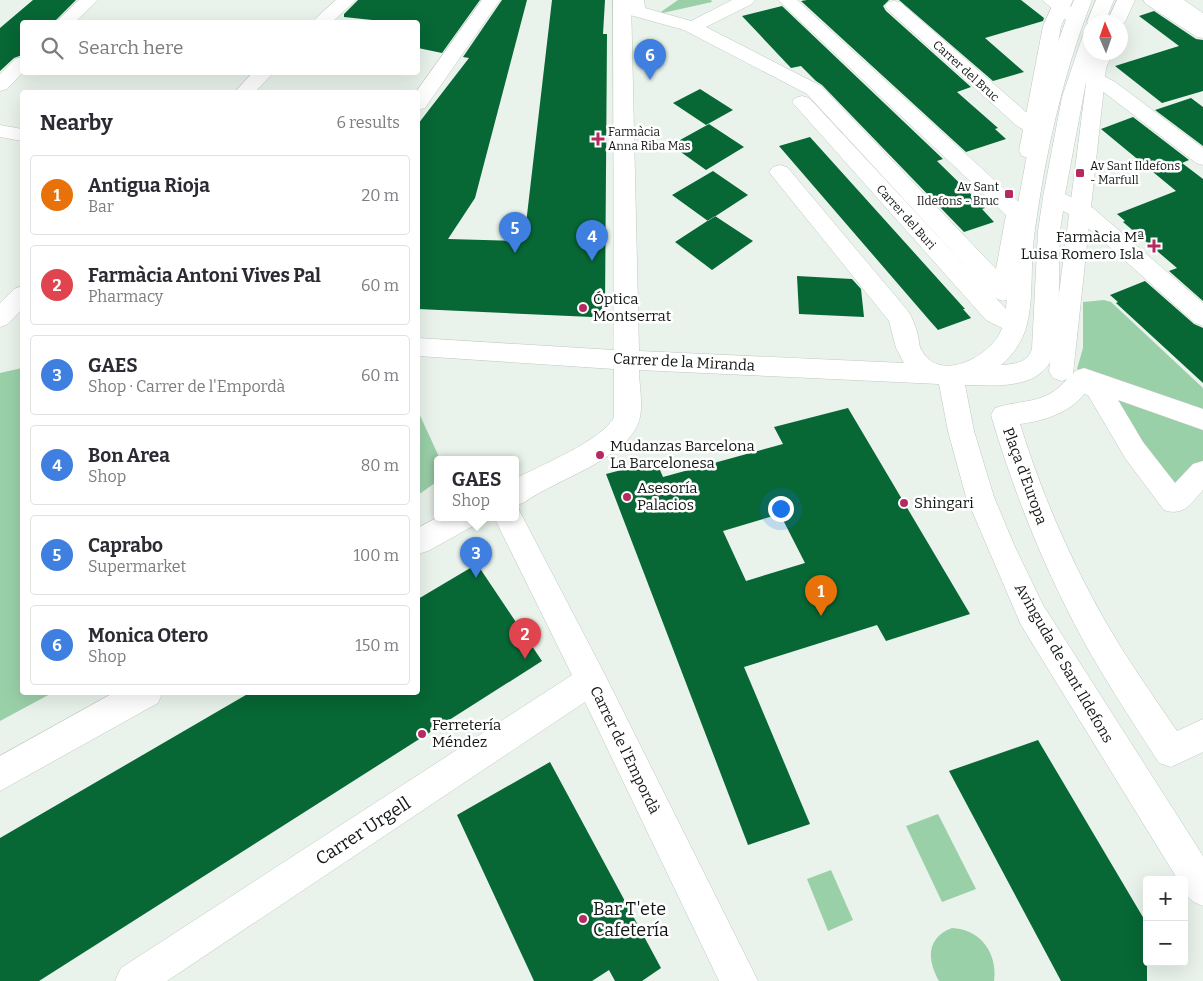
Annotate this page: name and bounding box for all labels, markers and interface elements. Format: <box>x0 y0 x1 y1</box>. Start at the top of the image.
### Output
north arrow <box>1083 15 1128 60</box>
search box <box>20 20 420 75</box>
icon: search <box>38 34 66 62</box>
text: Search here <box>78 36 183 59</box>
street label: Carrer del Bruc <box>930 38 1002 104</box>
pin: 6 <box>634 39 666 80</box>
text: Nearby <box>40 110 113 136</box>
text: 6 results <box>337 113 400 132</box>
place label: Farmàcia Anna Riba Mas <box>608 125 691 153</box>
marker: Farmàcia Anna Riba Mas <box>592 133 604 145</box>
place label: Av Sant Ildefons - Marfull <box>1090 159 1180 187</box>
marker: Av Sant Ildefons - Marfull <box>1074 167 1086 179</box>
text: Antigua Rioja <box>88 174 210 197</box>
place label: Av Sant Ildefons - Bruc <box>917 180 1000 208</box>
street label: Carrer del Buri <box>873 182 939 252</box>
text: 1 <box>54 186 60 205</box>
text: 20 m <box>362 186 399 205</box>
marker: Av Sant Ildefons - Bruc <box>1003 188 1015 200</box>
text: Bar <box>88 197 114 216</box>
pin: 5 <box>499 212 531 253</box>
pin: 4 <box>576 220 608 261</box>
place label: Farmàcia Mª Luisa Romero Isla <box>1021 228 1144 263</box>
marker: Farmàcia Mª Luisa Romero Isla <box>1148 240 1160 252</box>
text: Farmàcia Antoni Vives Pal <box>88 264 321 287</box>
text: 2 <box>52 276 62 295</box>
text: 60 m <box>361 276 399 295</box>
text: Pharmacy <box>88 287 163 306</box>
place label: Óptica Montserrat <box>593 290 672 325</box>
marker: Óptica Montserrat <box>577 302 589 314</box>
street label: Carrer de la Miranda <box>613 349 755 375</box>
text: GAES <box>88 354 138 377</box>
text: 3 <box>52 366 62 385</box>
text: 60 m <box>361 366 399 385</box>
text: Shop · Carrer de l'Empordà <box>88 377 285 396</box>
street label: Plaça d'Europa <box>999 425 1051 527</box>
place label: Mudanzas Barcelona La Barcelonesa <box>610 437 755 472</box>
text: Bon Area <box>88 444 170 467</box>
marker: Mudanzas Barcelona La Barcelonesa <box>594 449 606 461</box>
text: 4 <box>52 456 62 475</box>
text: 80 m <box>361 456 399 475</box>
popup <box>434 456 519 521</box>
text: Shop <box>88 467 126 486</box>
text: GAES <box>452 468 501 491</box>
place label: Asesoría Palacios <box>637 479 697 514</box>
text: Shop <box>452 491 490 510</box>
marker: Asesoría Palacios <box>621 491 633 503</box>
place label: Shingari <box>914 494 974 512</box>
your location <box>768 496 794 522</box>
marker: Shingari <box>898 497 910 509</box>
text: Caprabo <box>88 534 163 557</box>
pin: 3 <box>460 537 492 578</box>
text: 5 <box>53 546 61 565</box>
text: 100 m <box>354 546 399 565</box>
text: Supermarket <box>88 557 186 576</box>
pin: 1 <box>805 575 837 616</box>
street label: Avinguda de Sant Ildefons <box>1011 580 1117 746</box>
pin: 2 <box>509 618 541 659</box>
text: Monica Otero <box>88 624 208 647</box>
text: 6 <box>52 636 62 655</box>
text: 150 m <box>355 636 399 655</box>
text: Shop <box>88 647 126 666</box>
street label: Carrer de l'Empordà <box>586 683 664 817</box>
place label: Ferretería Méndez <box>432 716 501 751</box>
marker: Ferretería Méndez <box>416 728 428 740</box>
street label: Carrer Urgell <box>311 792 415 870</box>
map controls <box>1143 876 1188 966</box>
button: + <box>1143 876 1188 921</box>
place label: Bar T'ete Cafetería <box>593 898 669 941</box>
marker: Bar T'ete Cafetería <box>577 913 589 925</box>
button: − <box>1143 921 1188 966</box>

